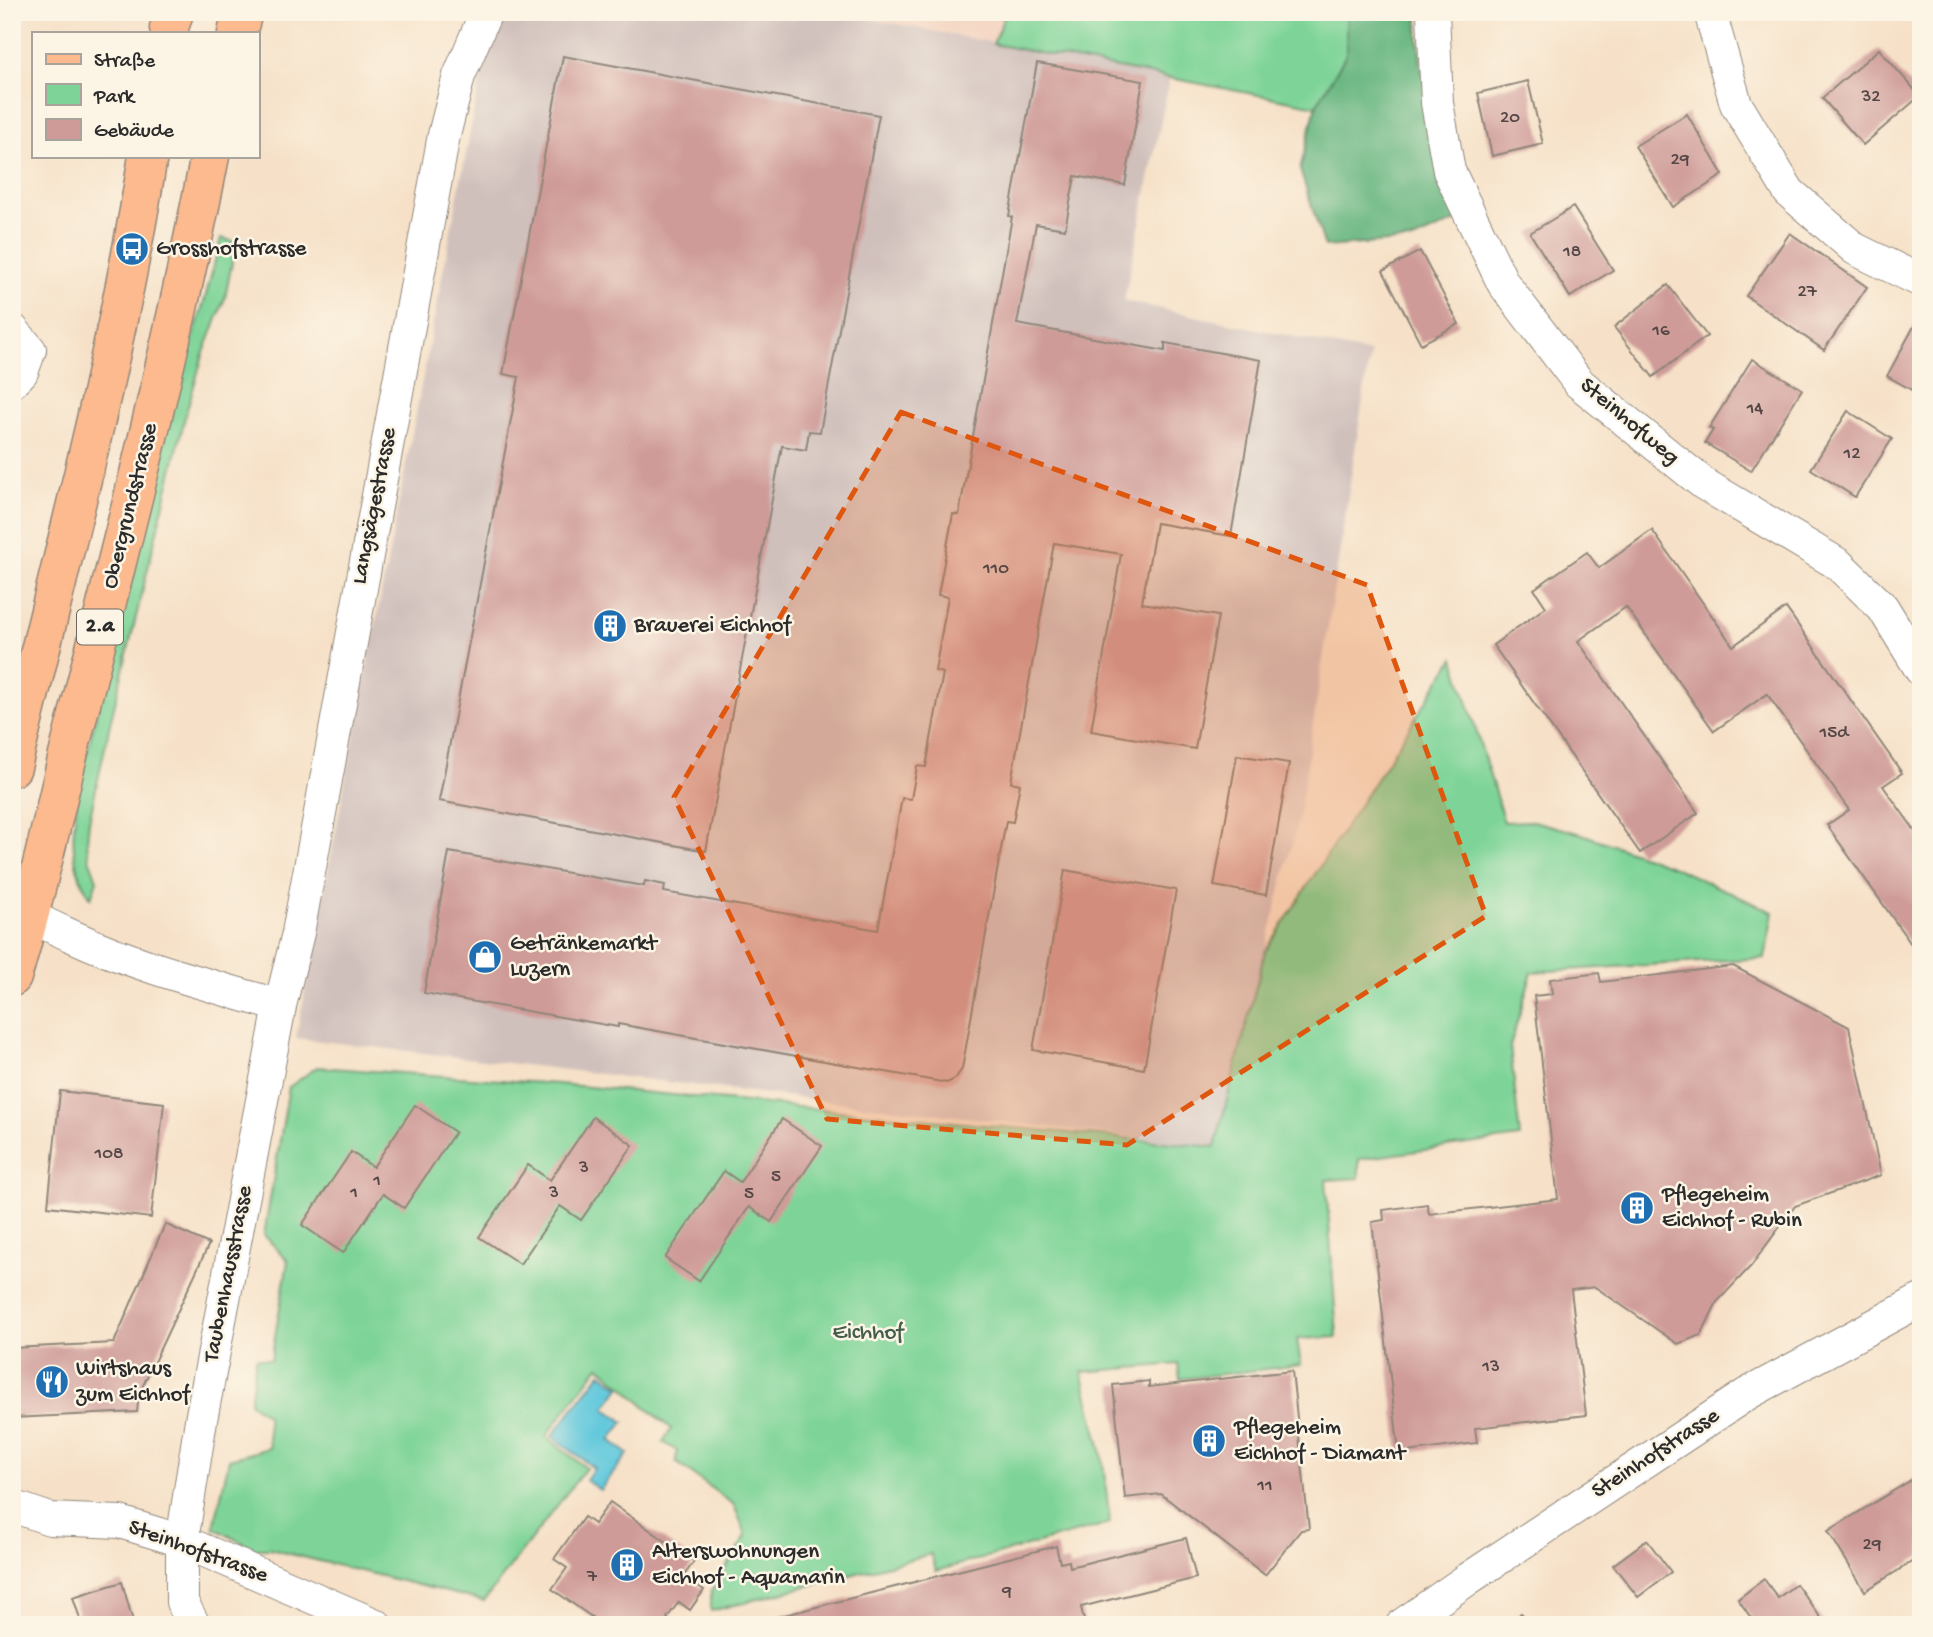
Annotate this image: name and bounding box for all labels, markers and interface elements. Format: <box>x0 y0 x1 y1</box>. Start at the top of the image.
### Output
legend <box>32 32 259 158</box>
text: Straße <box>94 50 156 75</box>
text: Park <box>93 86 137 111</box>
house number: 32 <box>1860 86 1881 109</box>
house number: 20 <box>1500 107 1520 130</box>
text: Gebäude <box>94 120 175 145</box>
house number: 29 <box>1671 149 1690 172</box>
bus stop icon: Grosshofstrasse <box>113 230 151 268</box>
place label: Grosshofstrasse <box>156 236 308 263</box>
house number: 18 <box>1562 241 1581 264</box>
house number: 27 <box>1797 281 1818 304</box>
house number: 16 <box>1651 320 1670 343</box>
street label: Steinhofweg <box>1574 372 1684 472</box>
house number: 14 <box>1746 398 1763 421</box>
street label: Obergrundstrasse <box>97 419 165 592</box>
street label: Langsägestrasse <box>347 424 404 587</box>
house number: 12 <box>1843 443 1861 466</box>
house number: 110 <box>982 558 1009 581</box>
building icon: Brauerei Eichhof <box>591 607 629 645</box>
road number: 2.a <box>77 610 123 644</box>
place label: Brauerei Eichhof <box>633 613 793 640</box>
house number: 15d <box>1819 722 1850 745</box>
place label: Getränkemarkt Luzern <box>510 931 658 984</box>
shop icon: Getränkemarkt Luzern <box>466 938 504 976</box>
house number: 108 <box>94 1143 123 1166</box>
house number: 3 <box>578 1157 589 1180</box>
house number: 5 <box>771 1166 781 1189</box>
house number: 1 <box>372 1170 381 1193</box>
street label: Taubenhausstrasse <box>198 1182 260 1367</box>
house number: 1 <box>349 1182 358 1205</box>
house number: 3 <box>548 1182 559 1205</box>
place label: Pflegeheim Eichhof - Rubin <box>1661 1182 1802 1235</box>
house number: 5 <box>744 1183 754 1206</box>
building icon: Pflegeheim Eichhof - Rubin <box>1618 1189 1656 1227</box>
park label: Eichhof <box>833 1320 905 1347</box>
place label: Wirtshaus zum Eichhof <box>76 1356 191 1409</box>
house number: 13 <box>1481 1356 1500 1379</box>
restaurant icon: Wirtshaus zum Eichhof <box>33 1363 71 1401</box>
street label: Steinhofstrasse <box>1587 1402 1726 1505</box>
place label: Pflegeheim Eichhof - Diamant <box>1233 1415 1407 1468</box>
building icon: Pflegeheim Eichhof - Diamant <box>1190 1422 1228 1460</box>
house number: 11 <box>1256 1475 1273 1498</box>
street label: Steinhofstrasse <box>124 1514 273 1590</box>
house number: 29 <box>1863 1534 1882 1557</box>
place label: Alterswohnungen Eichhof - Aquamarin <box>652 1539 845 1592</box>
building icon: Alterswohnungen Eichhof - Aquamarin <box>608 1546 646 1584</box>
house number: 7 <box>586 1566 598 1589</box>
house number: 9 <box>1001 1581 1012 1604</box>

